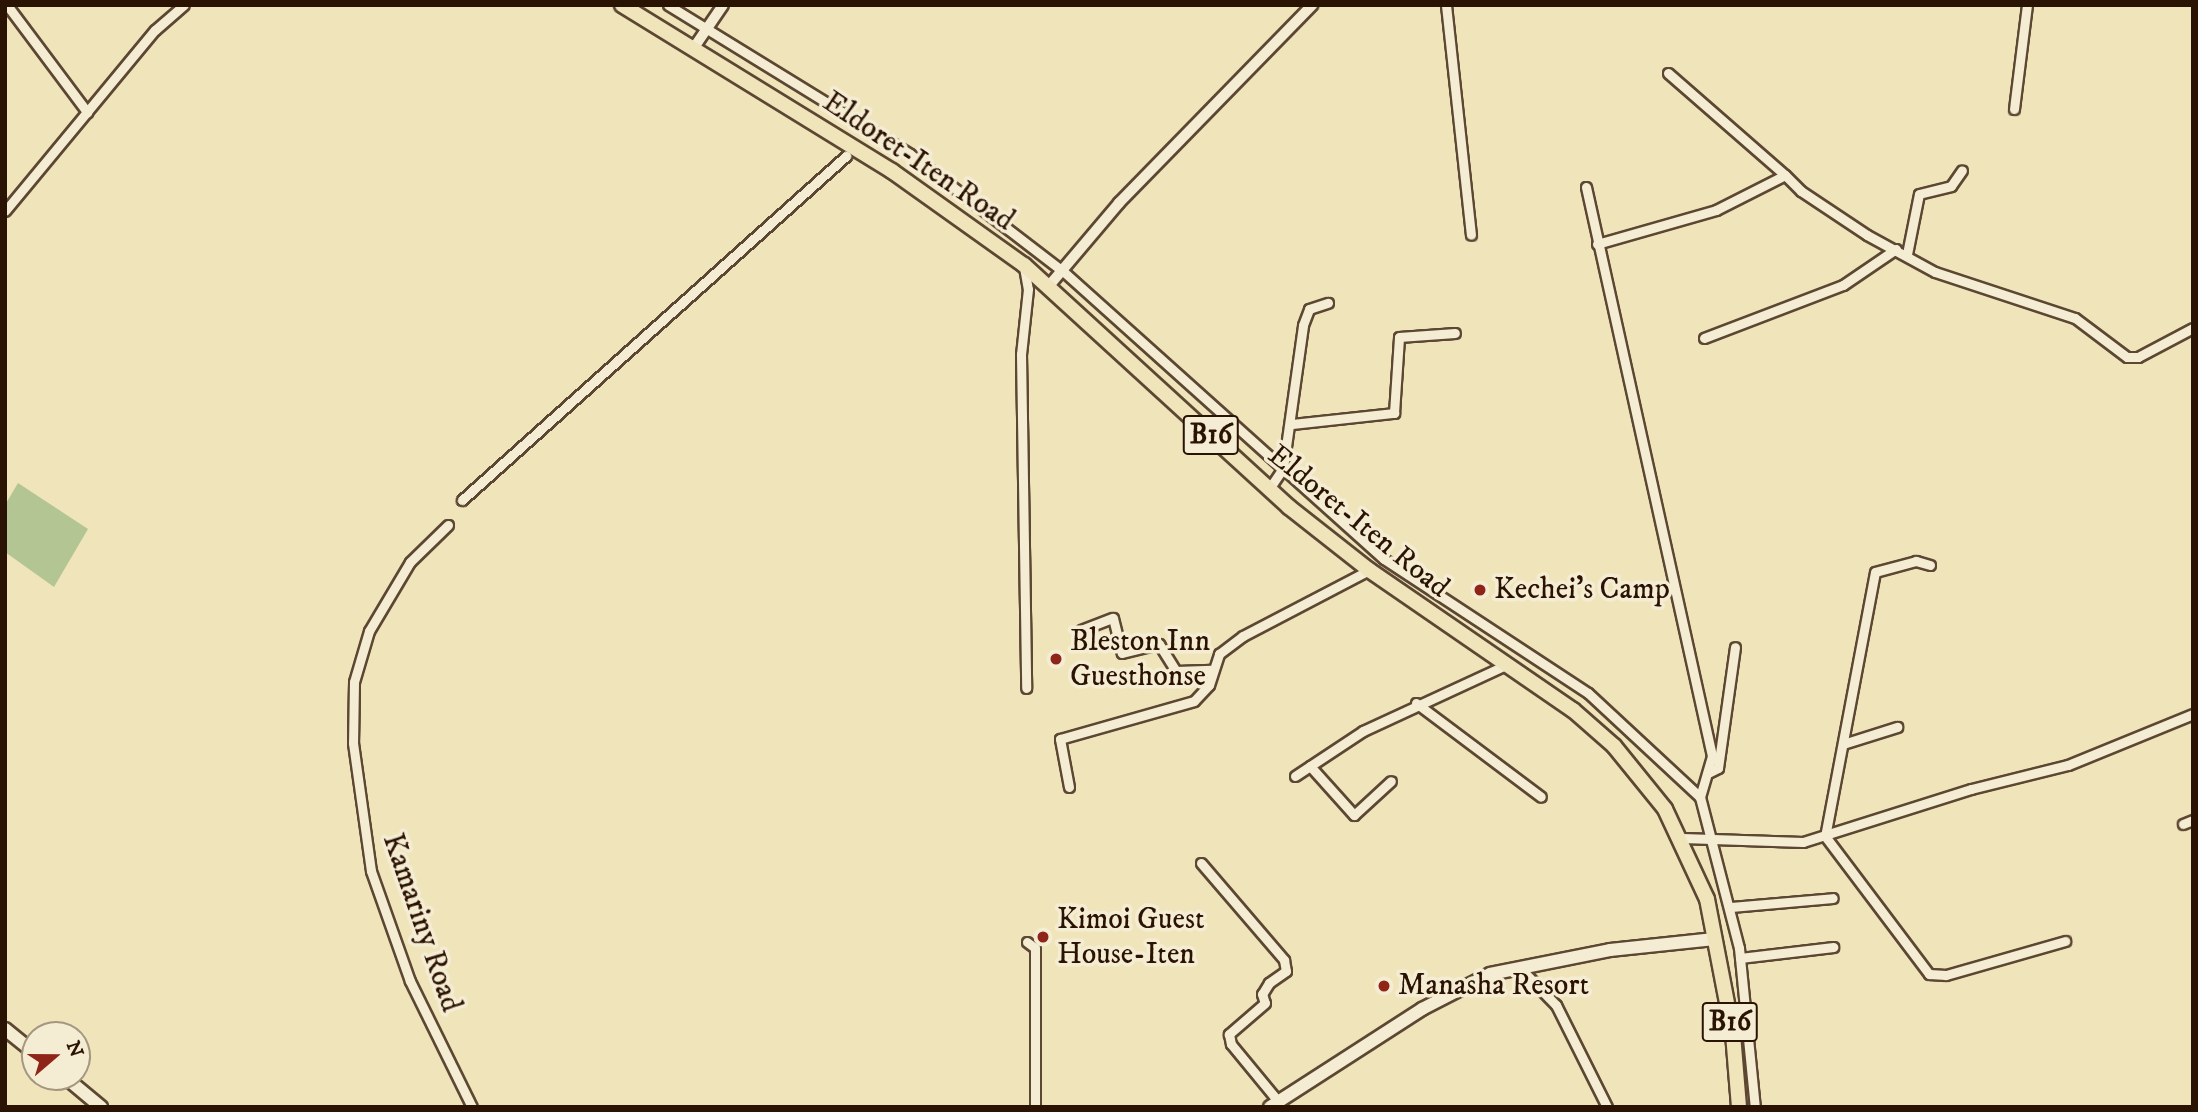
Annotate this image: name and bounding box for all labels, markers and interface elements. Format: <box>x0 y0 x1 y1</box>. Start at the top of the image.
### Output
street label: Eldoret-Iten Road <box>815 85 1021 239</box>
road number: B16 <box>1181 410 1241 460</box>
street label: Eldoret-Iten Road <box>1260 438 1456 606</box>
place label: Kechei's Camp <box>1494 572 1670 608</box>
marker: Kechei's Camp <box>1472 582 1488 598</box>
place label: Bleston Inn Guesthonse <box>1070 624 1210 694</box>
marker: Bleston Inn Guesthonse <box>1048 651 1064 667</box>
street label: Kamariny Road <box>374 829 468 1017</box>
place label: Kimoi Guest House-Iten <box>1057 902 1205 972</box>
marker: Kimoi Guest House-Iten <box>1035 929 1051 945</box>
place label: Manasha Resort <box>1398 968 1589 1004</box>
marker: Manasha Resort <box>1376 978 1392 994</box>
road number: B16 <box>1700 998 1760 1046</box>
north arrow <box>21 1021 91 1091</box>
text: N <box>61 1038 88 1061</box>

